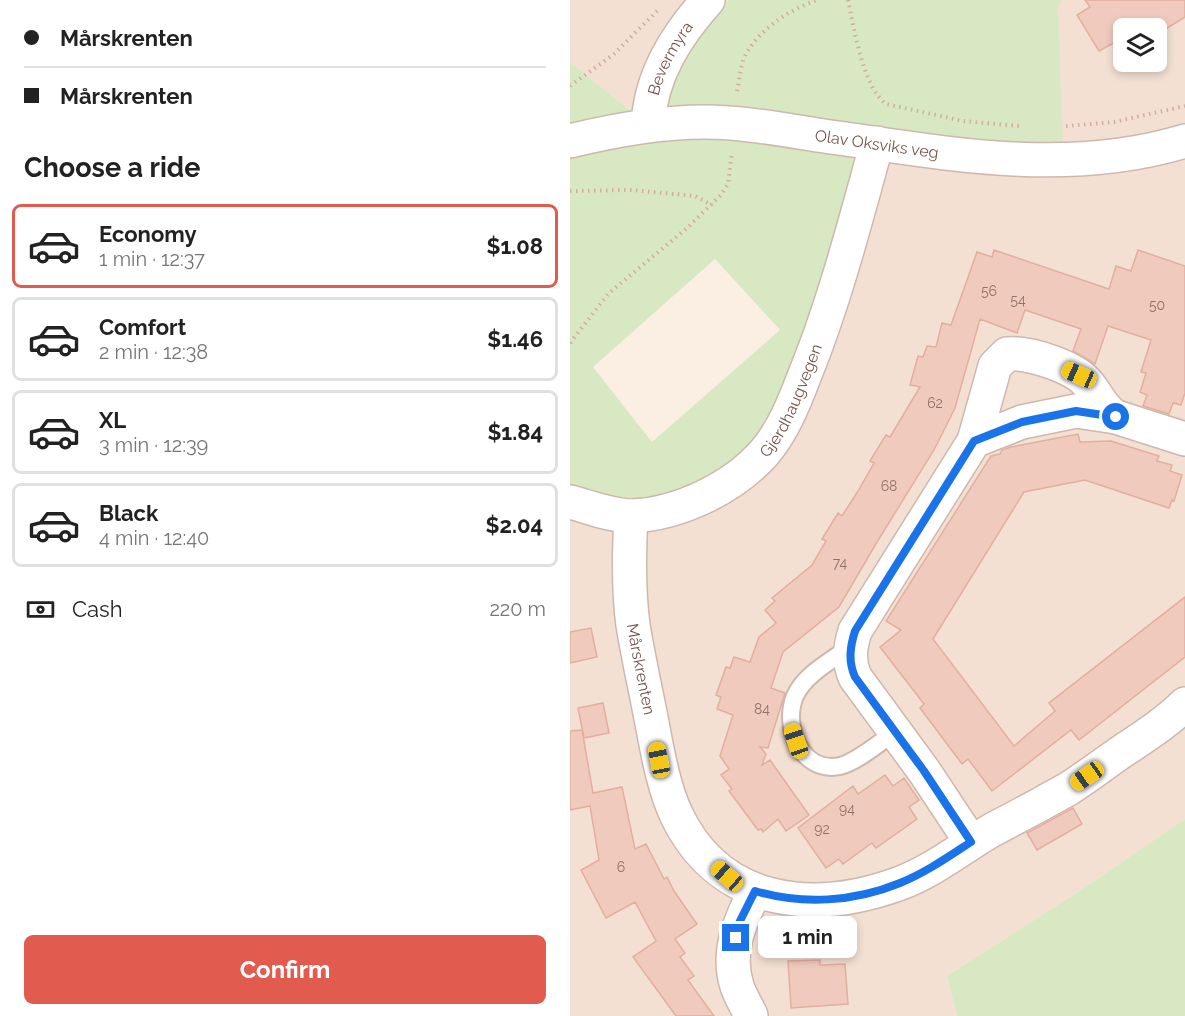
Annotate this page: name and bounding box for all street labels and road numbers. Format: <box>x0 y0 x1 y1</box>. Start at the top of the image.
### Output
street label: Bevermyra <box>644 18 697 97</box>
street label: Olav Oksviks veg <box>814 126 940 162</box>
street label: Gjerdhaugvegen <box>756 341 826 461</box>
street label: Mårskrenten <box>623 622 659 716</box>

